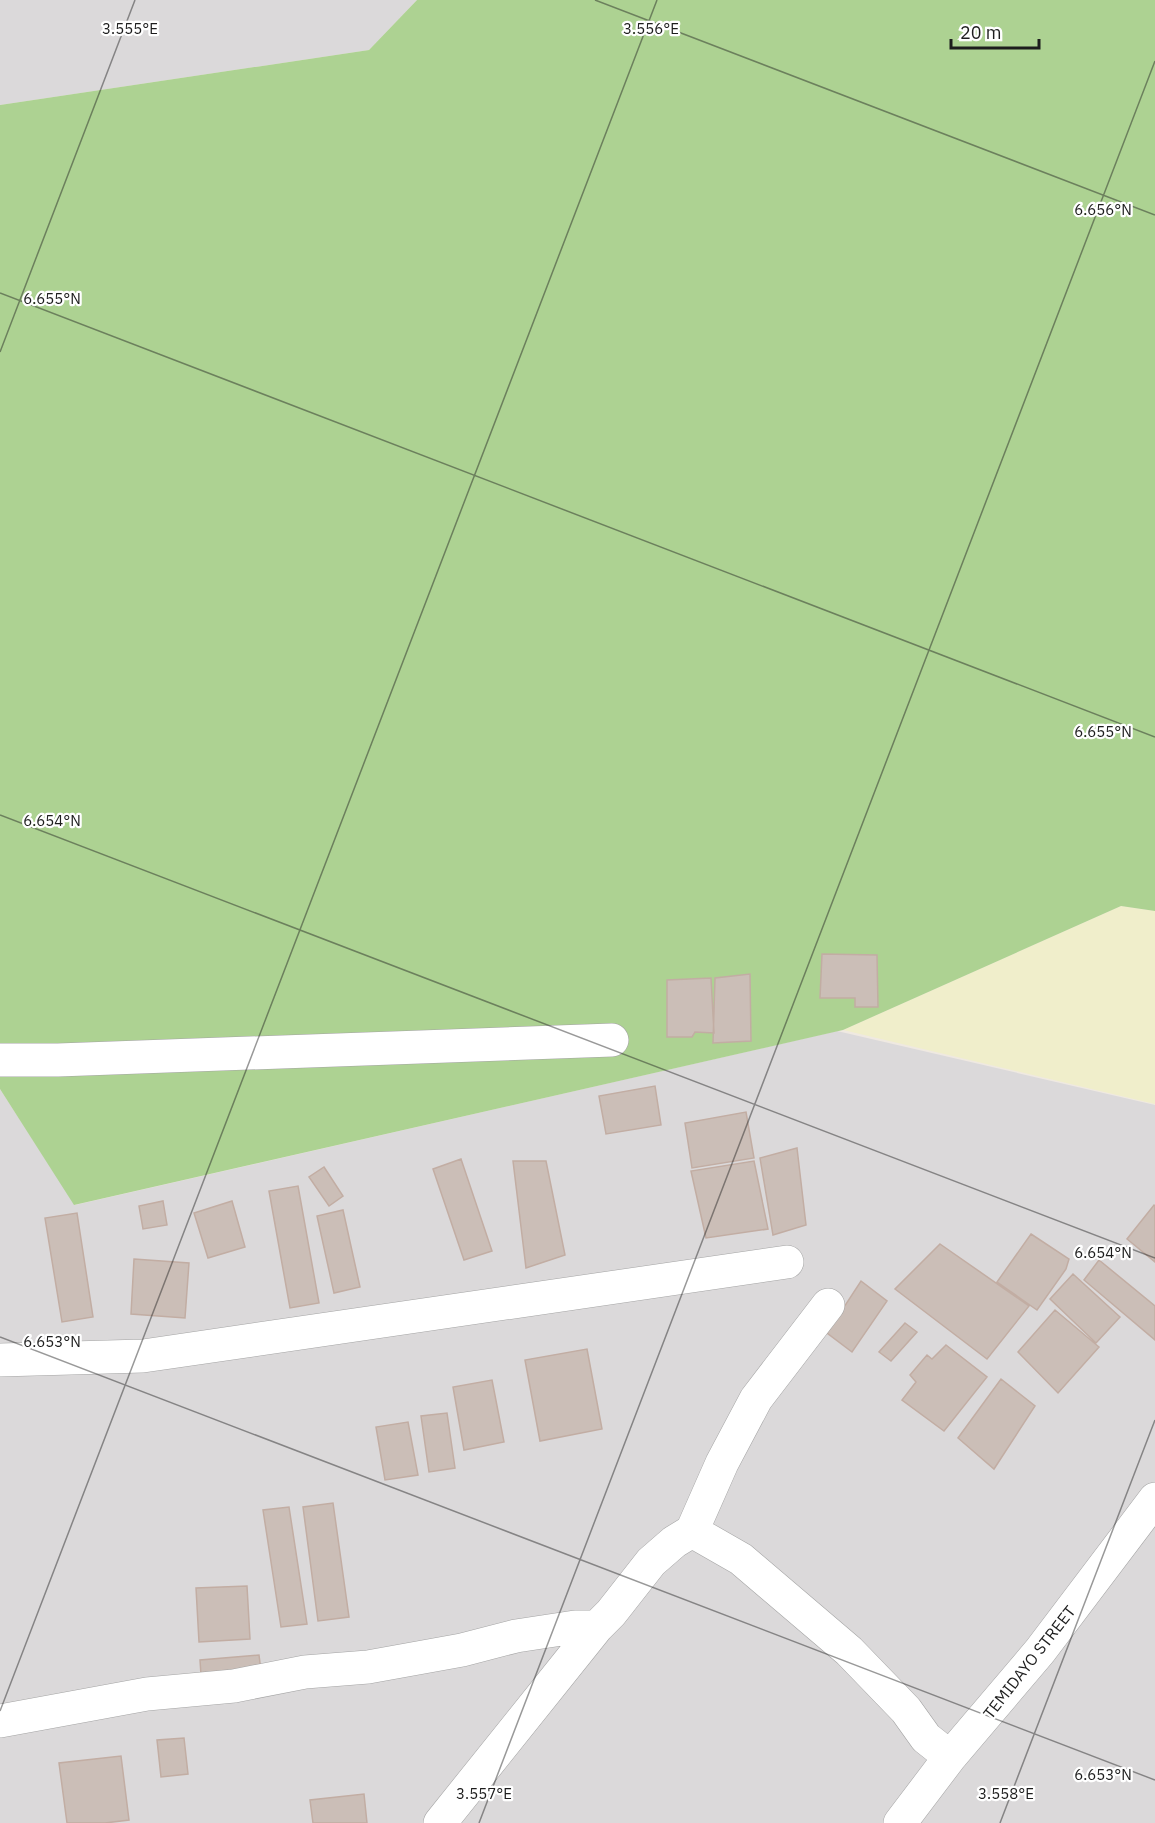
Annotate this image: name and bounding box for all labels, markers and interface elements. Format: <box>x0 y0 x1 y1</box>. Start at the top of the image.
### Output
scale bar <box>951 12 1040 50</box>
text: 3.555°E <box>102 19 158 38</box>
text: 3.556°E <box>623 19 679 38</box>
text: 20 m <box>960 21 1002 44</box>
text: 6.656°N <box>1074 200 1132 219</box>
text: 6.655°N <box>23 289 81 308</box>
text: 6.655°N <box>1074 722 1132 741</box>
text: 6.654°N <box>23 811 81 830</box>
text: 6.654°N <box>1074 1243 1132 1262</box>
text: 6.653°N <box>23 1332 81 1351</box>
street label: TEMIDAYO STREET <box>979 1601 1079 1723</box>
text: 6.653°N <box>1074 1765 1132 1784</box>
text: 3.557°E <box>456 1784 512 1803</box>
text: 3.558°E <box>978 1784 1034 1803</box>

